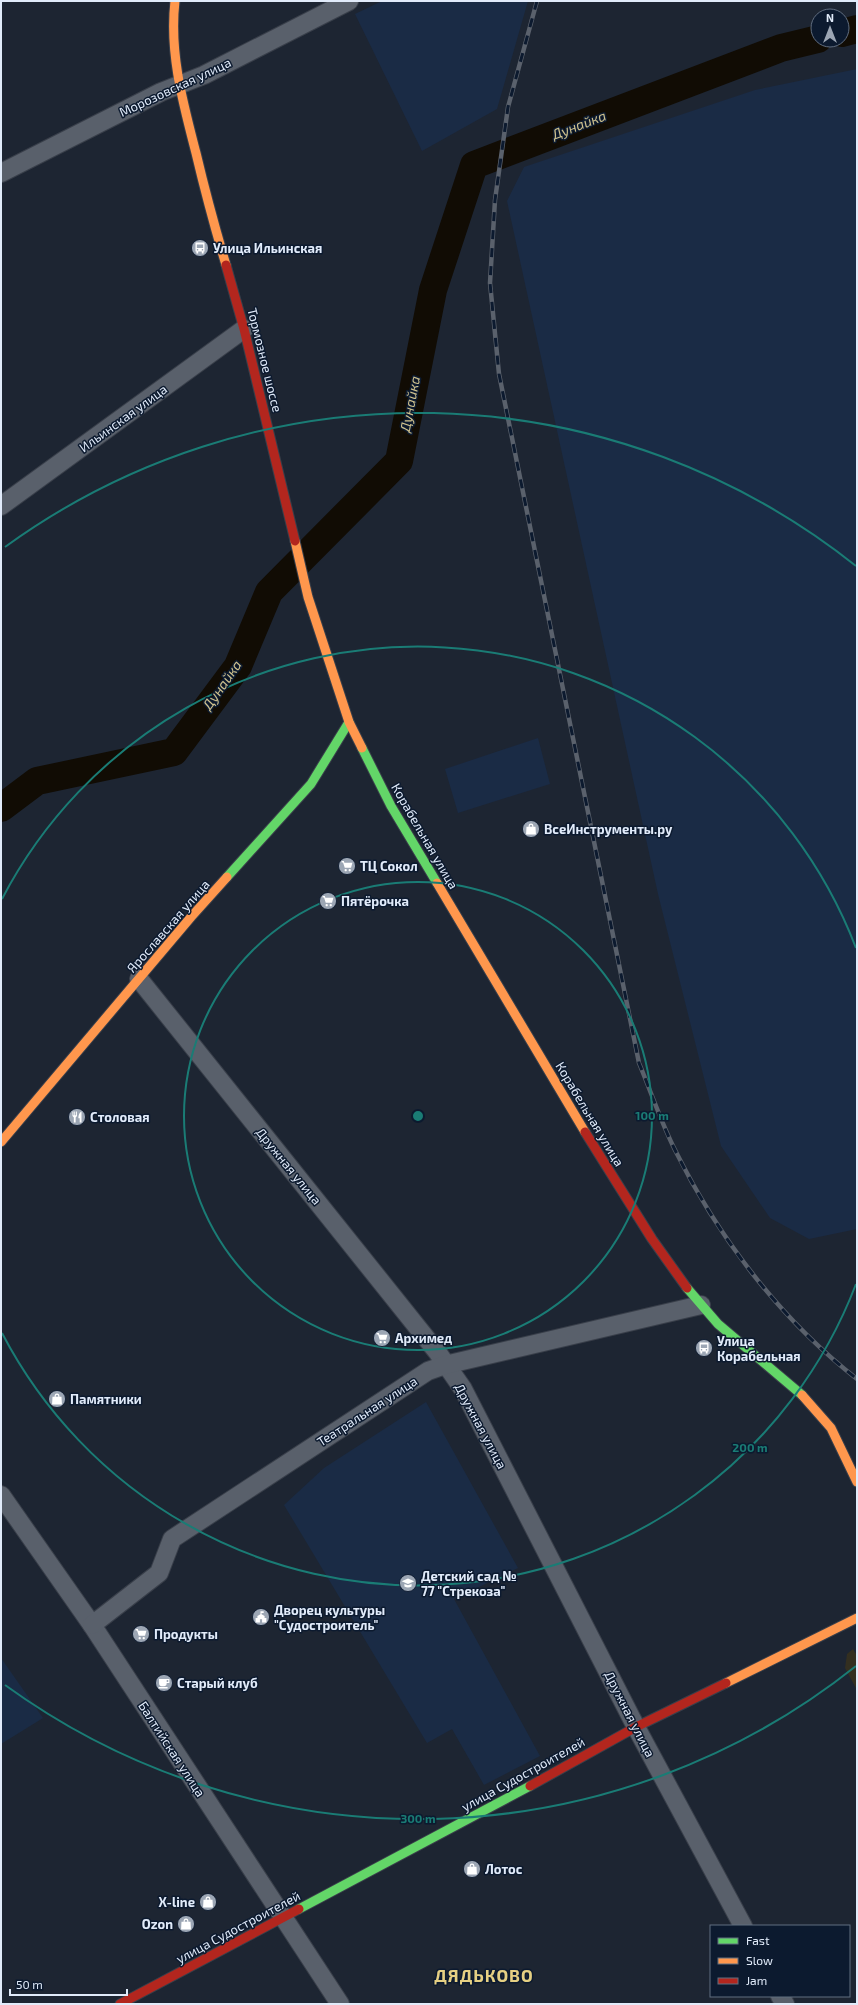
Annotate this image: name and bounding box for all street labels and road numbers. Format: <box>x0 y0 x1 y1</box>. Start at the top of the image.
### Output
street label: Морозовская улица <box>117 54 233 120</box>
street label: Тормозное шоссе <box>244 306 286 414</box>
street label: Ильинская улица <box>76 381 170 455</box>
street label: Корабельная улица <box>388 780 462 892</box>
street label: Ярославская улица <box>123 876 213 976</box>
street label: Корабельная улица <box>552 1059 628 1169</box>
street label: Дружная улица <box>253 1124 325 1208</box>
street label: Театральная улица <box>314 1373 420 1449</box>
street label: Дружная улица <box>452 1380 510 1472</box>
street label: Дружная улица <box>601 1668 659 1760</box>
street label: Балтийская улица <box>135 1698 209 1800</box>
street label: улица Судостроителей <box>459 1733 587 1815</box>
street label: улица Судостроителей <box>173 1887 303 1967</box>

